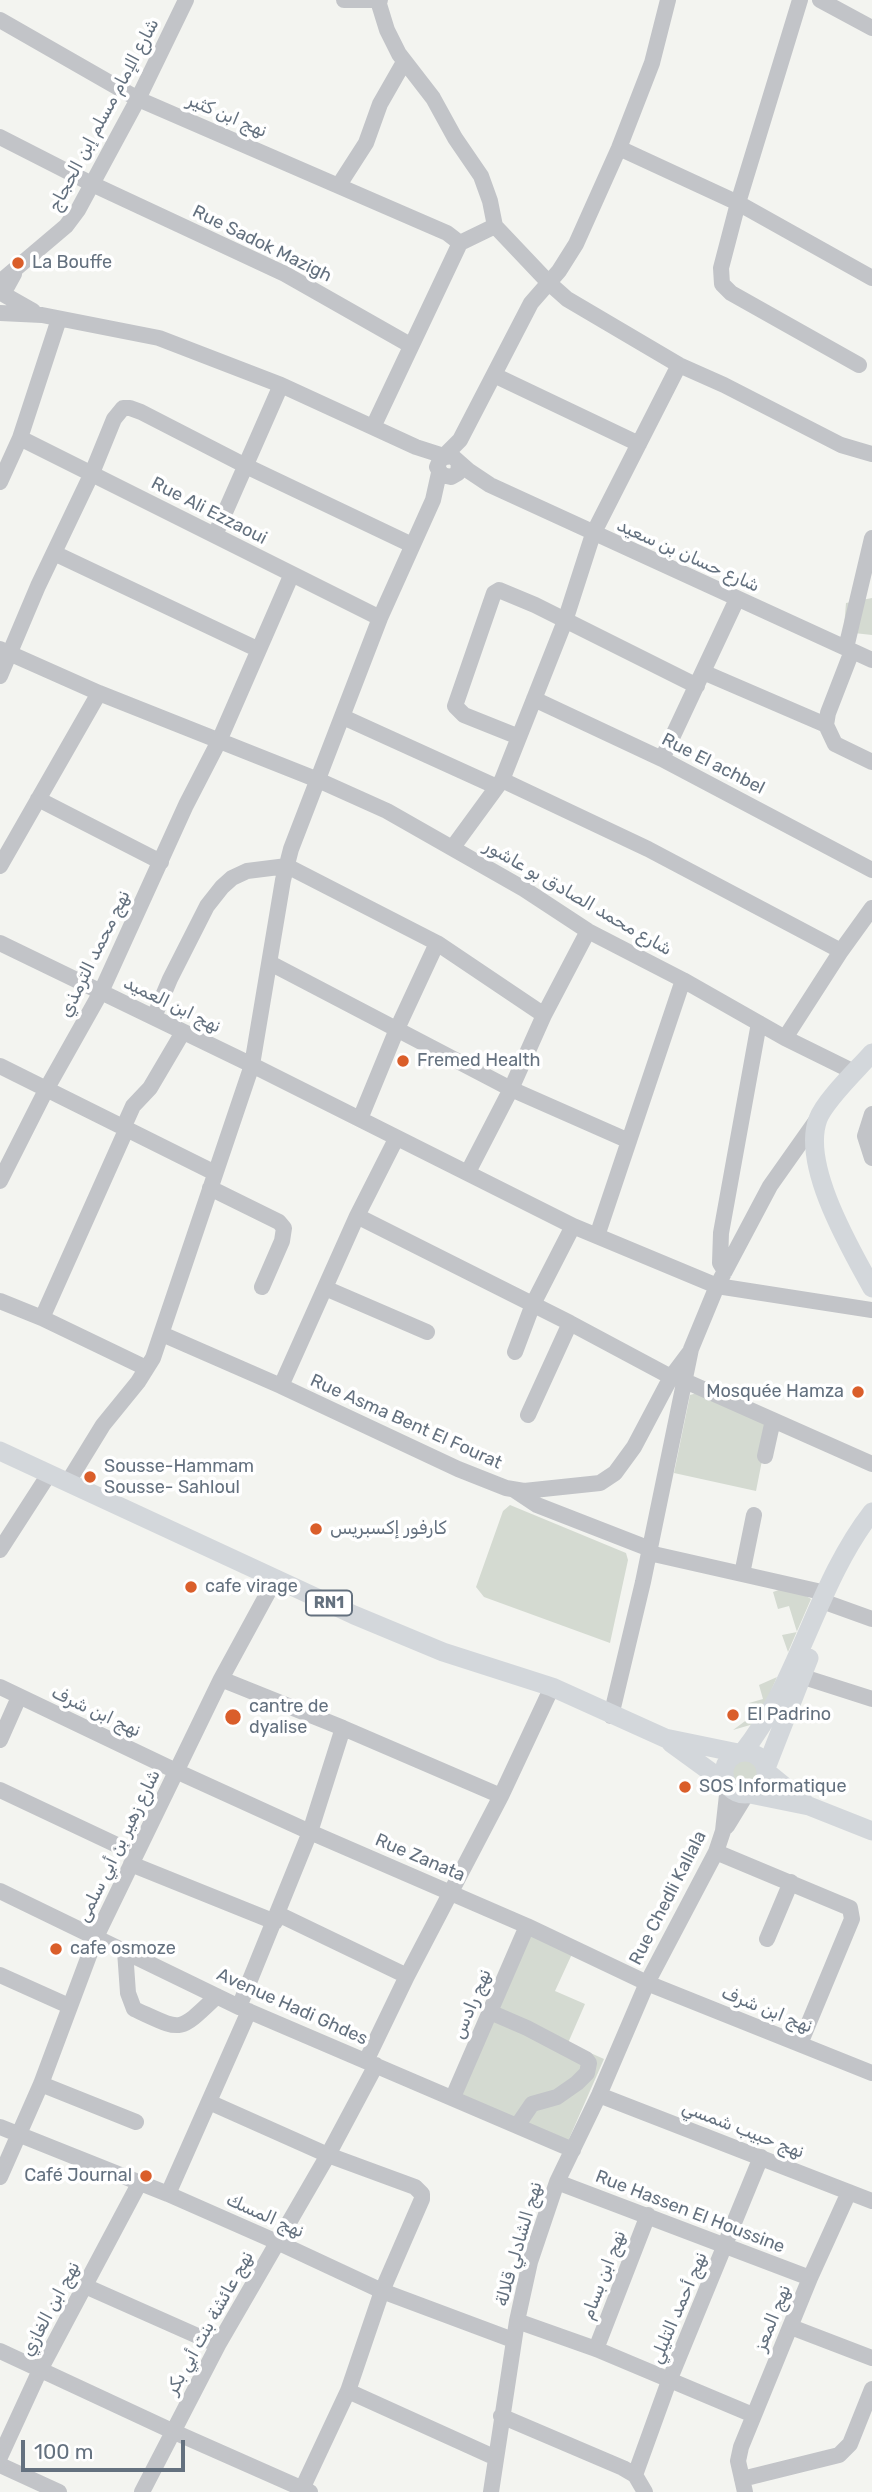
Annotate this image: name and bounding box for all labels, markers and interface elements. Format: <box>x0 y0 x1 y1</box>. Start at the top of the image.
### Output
street label: شارع اﻹمام مسلم إبن الحجاج <box>44 15 164 215</box>
street label: نهج ابن كثير <box>184 90 270 142</box>
street label: Rue Sadok Mazigh <box>189 201 335 287</box>
place label: La Bouffe <box>32 252 112 274</box>
marker: La Bouffe <box>10 255 26 271</box>
street label: Rue Ali Ezzaoui <box>148 473 270 549</box>
street label: شارع حسان بن سعيد <box>613 515 763 597</box>
street label: Rue El achbel <box>658 729 768 799</box>
street label: شارع محمد الصادق بو عاشور <box>480 835 676 961</box>
street label: نهج محمد الترمذي <box>55 887 135 1021</box>
street label: نهج ابن العميد <box>120 972 224 1038</box>
place label: Fremed Health <box>417 1050 540 1072</box>
marker: Fremed Health <box>395 1053 411 1069</box>
street label: Rue Asma Bent El Fourat <box>307 1370 505 1474</box>
place label: Mosquée Hamza <box>706 1381 844 1403</box>
marker: Mosquée Hamza <box>850 1384 866 1400</box>
place label: Sousse-Hammam Sousse- Sahloul <box>104 1456 254 1498</box>
marker: Sousse-Hammam Sousse- Sahloul <box>82 1469 98 1485</box>
place label: كارفور إكسبريس <box>330 1518 447 1540</box>
marker: كارفور إكسبريس <box>308 1521 324 1537</box>
place label: cafe virage <box>205 1576 298 1598</box>
marker: cafe virage <box>183 1579 199 1595</box>
road number: RN1 <box>306 1590 352 1616</box>
street label: نهج ابن شرف <box>48 1682 144 1742</box>
place label: cantre de dyalise <box>249 1696 329 1738</box>
place label: El Padrino <box>747 1704 831 1726</box>
marker: cantre de dyalise <box>223 1707 243 1727</box>
marker: El Padrino <box>725 1707 741 1723</box>
street label: شارع زهير بن أبي سلمى <box>73 1766 165 1926</box>
place label: SOS Informatique <box>699 1776 846 1798</box>
marker: SOS Informatique <box>677 1779 693 1795</box>
street label: Rue Chedli Kallala <box>625 1827 711 1969</box>
street label: Rue Zanata <box>372 1829 468 1887</box>
place label: cafe osmoze <box>70 1938 176 1960</box>
marker: cafe osmoze <box>48 1941 64 1957</box>
street label: Avenue Hadi Ghdes <box>213 1964 371 2050</box>
street label: نهج رادس <box>448 1966 496 2042</box>
street label: نهج ابن شرف <box>718 1982 816 2038</box>
street label: نهج حبيب شمسي <box>679 2097 807 2163</box>
place label: Café Journal <box>24 2165 132 2187</box>
street label: Rue Hassen El Houssine <box>592 2166 788 2258</box>
marker: Café Journal <box>138 2168 154 2184</box>
street label: نهج الشادلي قلالة <box>491 2179 547 2309</box>
street label: نهج المسك <box>223 2189 307 2243</box>
street label: نهج ابن بسام <box>577 2227 631 2323</box>
street label: نهج عائشة بنت أبي بكر <box>162 2247 258 2399</box>
street label: نهج أحمد التليلي <box>646 2249 712 2367</box>
street label: نهج ابن الغازي <box>17 2258 85 2360</box>
street label: نهج المعز <box>750 2282 796 2354</box>
scale bar <box>24 2426 189 2470</box>
text: 100 m <box>34 2439 93 2464</box>

